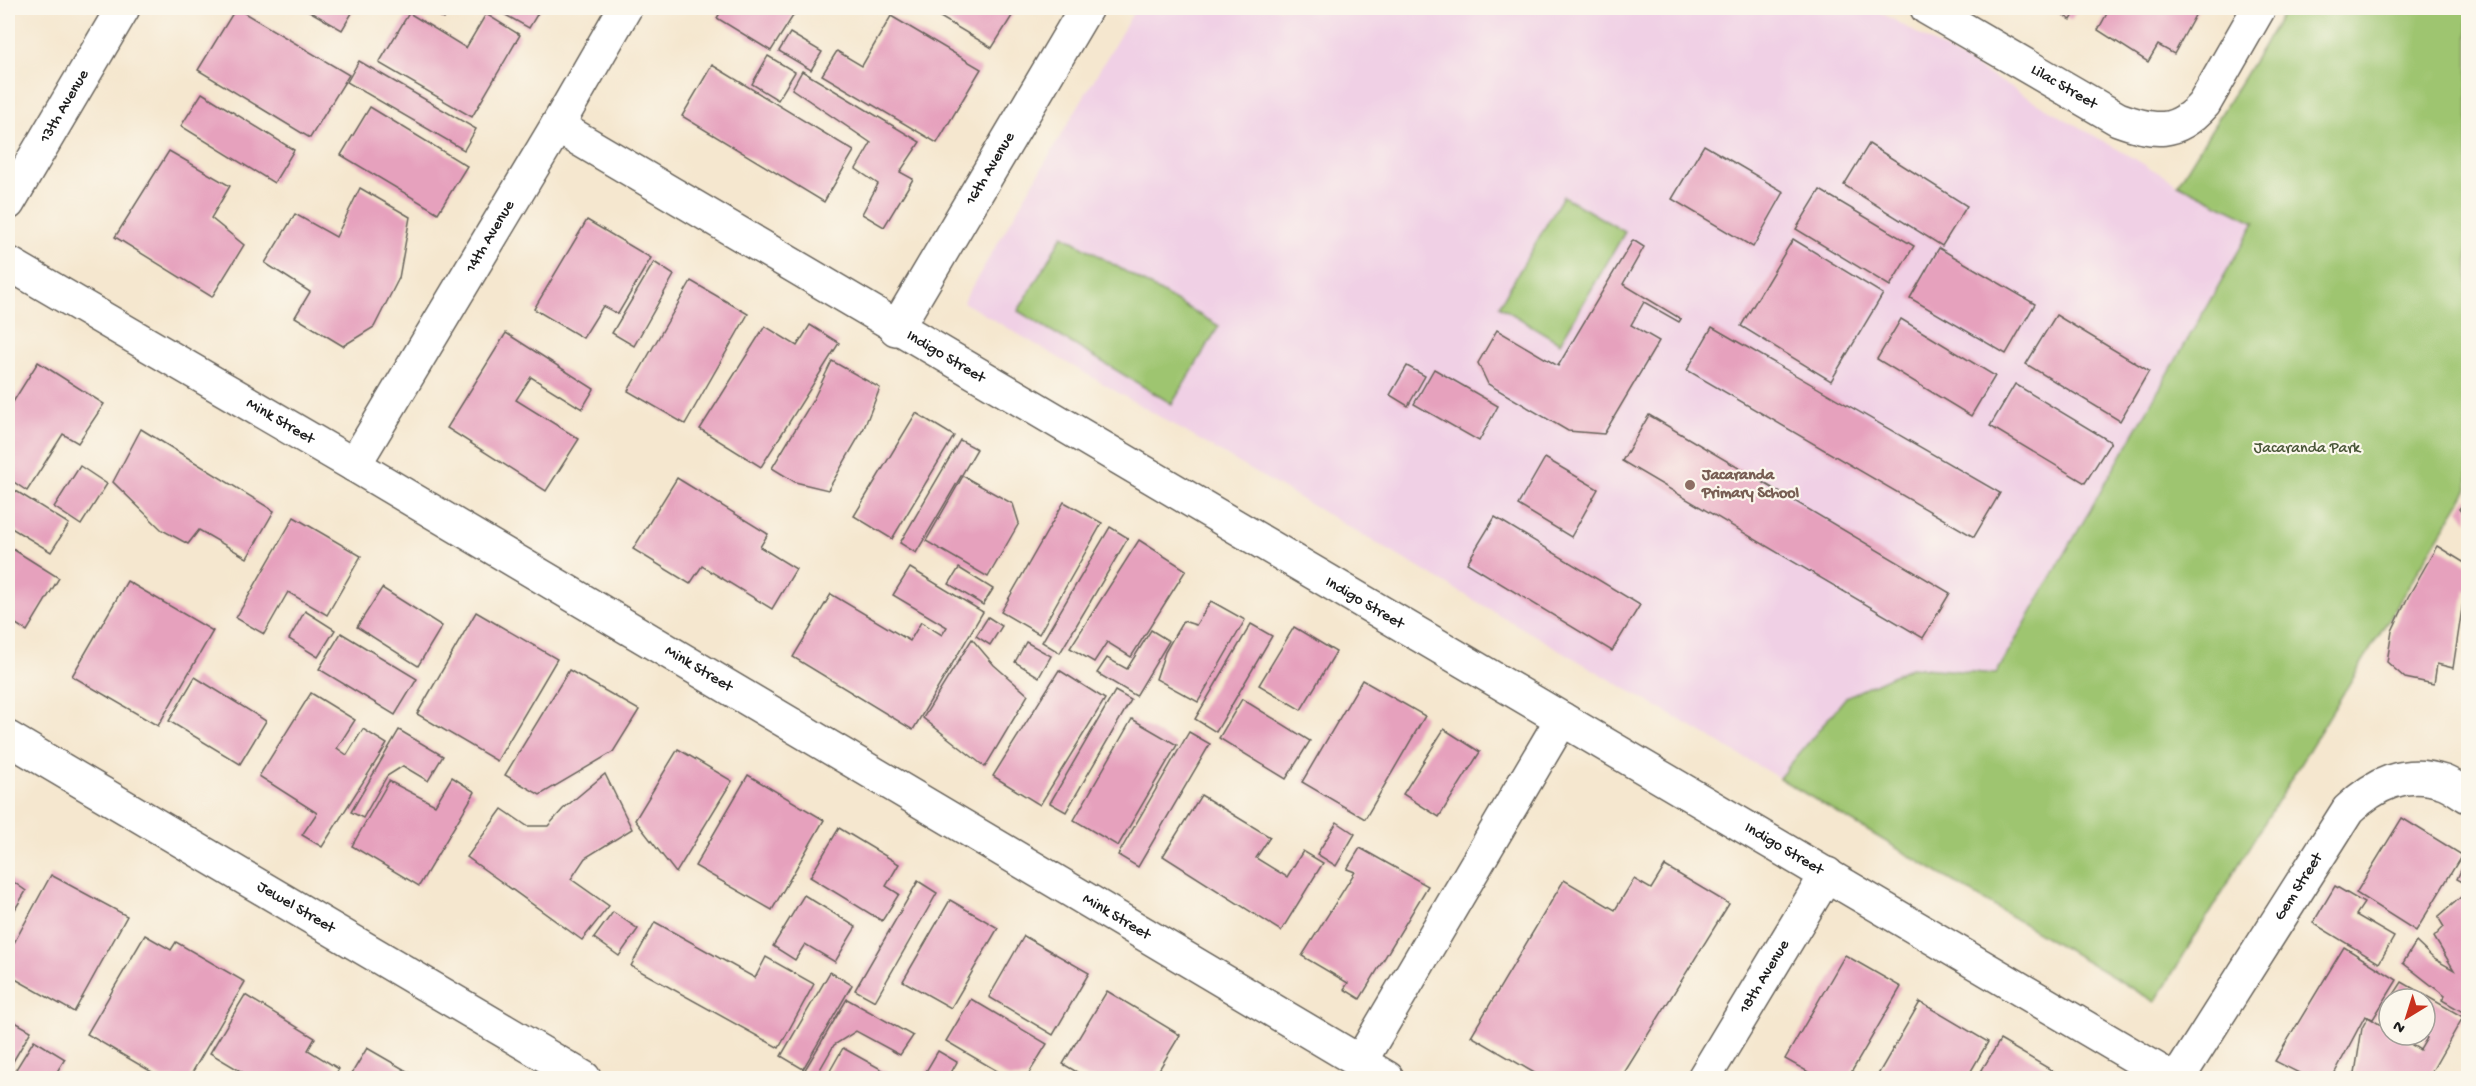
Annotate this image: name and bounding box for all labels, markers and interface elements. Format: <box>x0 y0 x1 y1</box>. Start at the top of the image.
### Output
street label: Lilac Street <box>2027 61 2101 115</box>
street label: 13th Avenue <box>35 66 94 147</box>
street label: 16th Avenue <box>961 128 1020 210</box>
street label: 14th Avenue <box>461 196 520 277</box>
street label: Indigo Street <box>903 327 989 389</box>
street label: Mink Street <box>243 395 319 450</box>
park label: Jacaranda Park <box>2254 440 2362 459</box>
place label: Jacaranda Primary School <box>1701 467 1800 504</box>
marker: Jacaranda Primary School <box>1683 478 1697 492</box>
street label: Indigo Street <box>1321 573 1408 635</box>
street label: Mink Street <box>661 642 737 698</box>
street label: Indigo Street <box>1741 819 1828 881</box>
street label: Gem Street <box>2271 849 2328 924</box>
street label: Jewel Street <box>253 877 339 939</box>
street label: Mink Street <box>1079 890 1155 946</box>
street label: 18th Avenue <box>1735 936 1795 1018</box>
north arrow <box>2377 987 2437 1047</box>
text: N <box>2390 1015 2410 1037</box>

